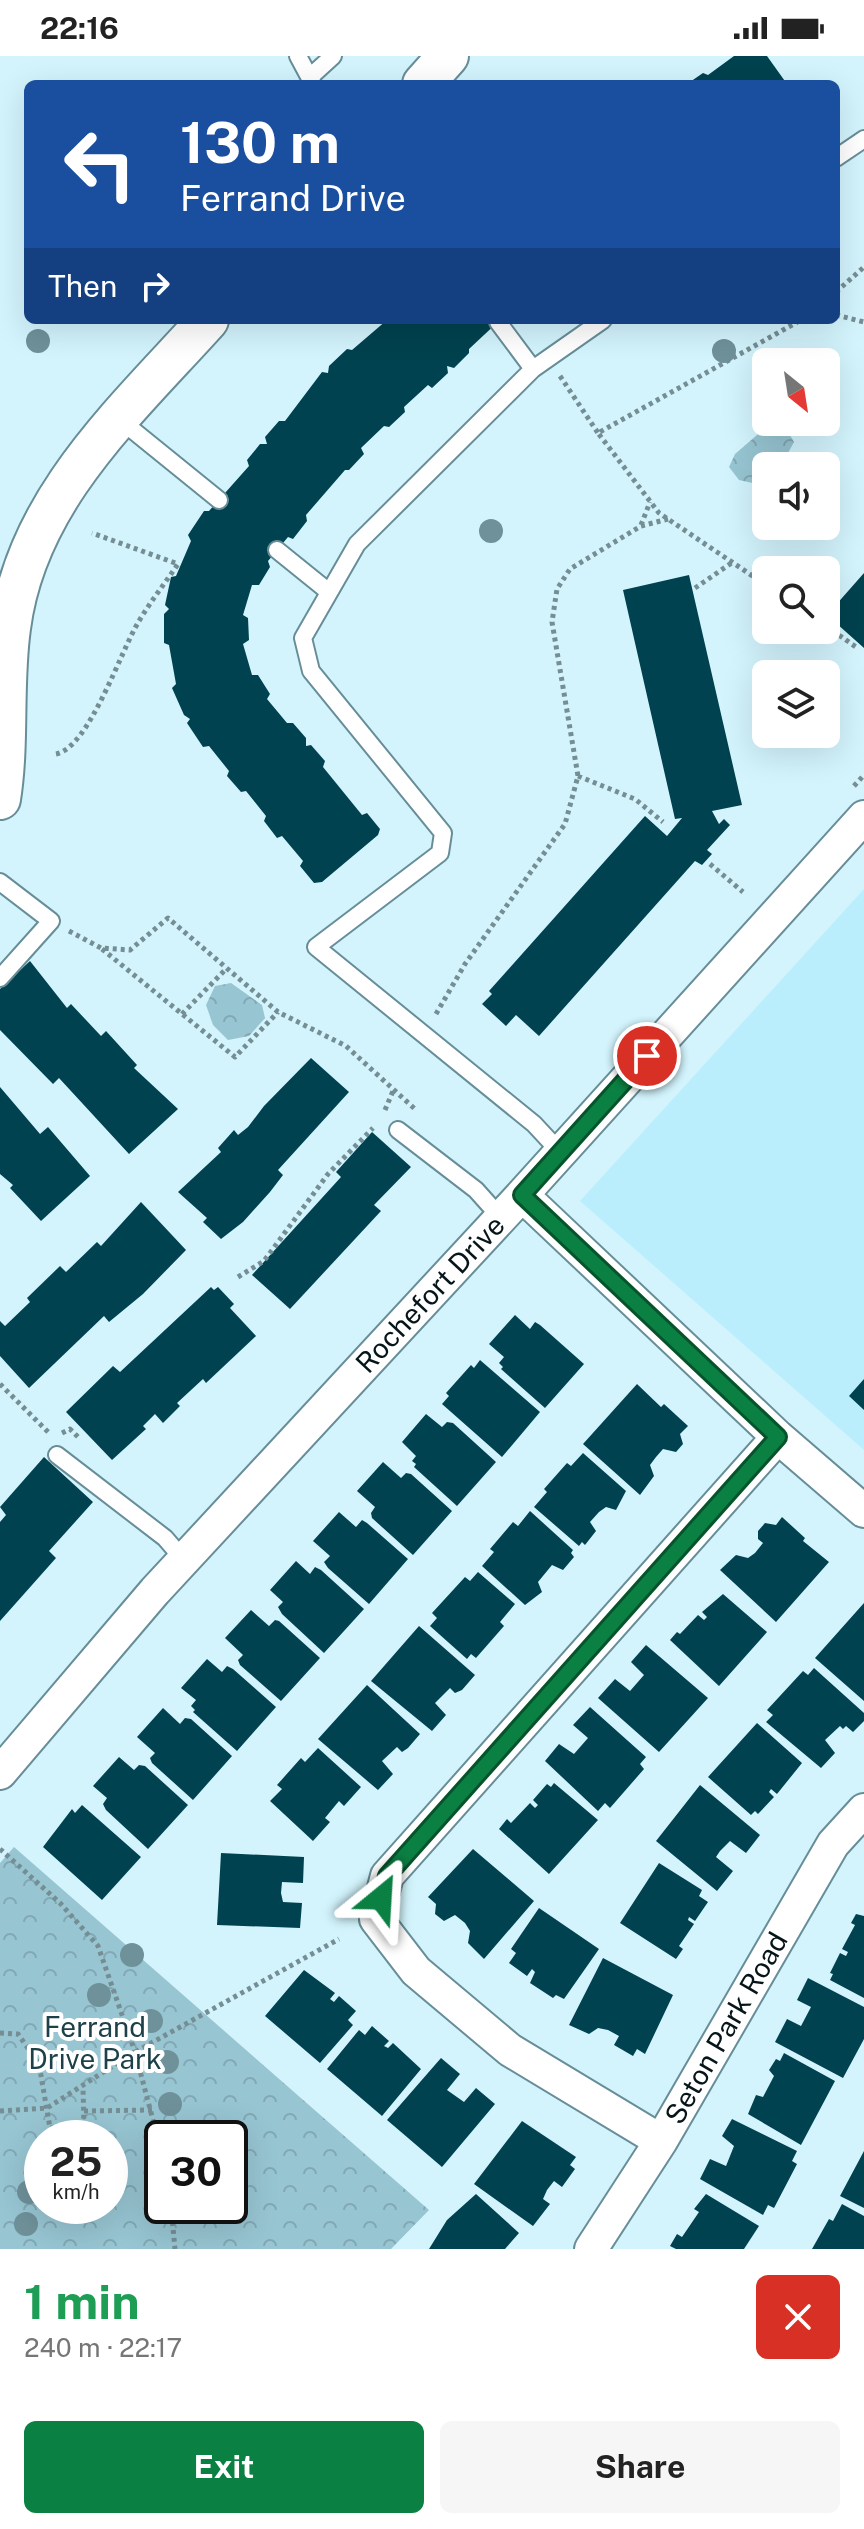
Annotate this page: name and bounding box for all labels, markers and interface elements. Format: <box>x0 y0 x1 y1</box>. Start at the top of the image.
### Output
text: 22:16 <box>40 10 119 46</box>
text: 130 m <box>180 110 340 176</box>
icon: left <box>48 112 152 216</box>
text: Ferrand Drive <box>180 177 406 219</box>
icon: right <box>133 264 177 308</box>
text: Then <box>48 268 117 304</box>
north arrow <box>752 348 840 436</box>
map controls <box>752 348 840 748</box>
button: sound <box>752 452 840 540</box>
button: search <box>752 556 840 644</box>
button: layers <box>752 660 840 748</box>
pin <box>613 1022 681 1090</box>
icon: arrive <box>625 1034 669 1078</box>
street label: Rochefort Drive <box>348 1208 511 1379</box>
position arrow <box>339 1856 423 1940</box>
street label: Seton Park Road <box>657 1926 794 2130</box>
park label: Ferrand Drive Park <box>28 2010 162 2075</box>
speed limit sign: 30 <box>144 2120 248 2224</box>
text: 25 <box>50 2138 102 2185</box>
text: km/h <box>52 2180 100 2204</box>
text: 1 min <box>24 2273 140 2330</box>
button: close <box>756 2275 840 2359</box>
text: 240 m · 22:17 <box>24 2332 182 2363</box>
button: Exit <box>24 2421 424 2513</box>
button: Share <box>440 2421 840 2513</box>

